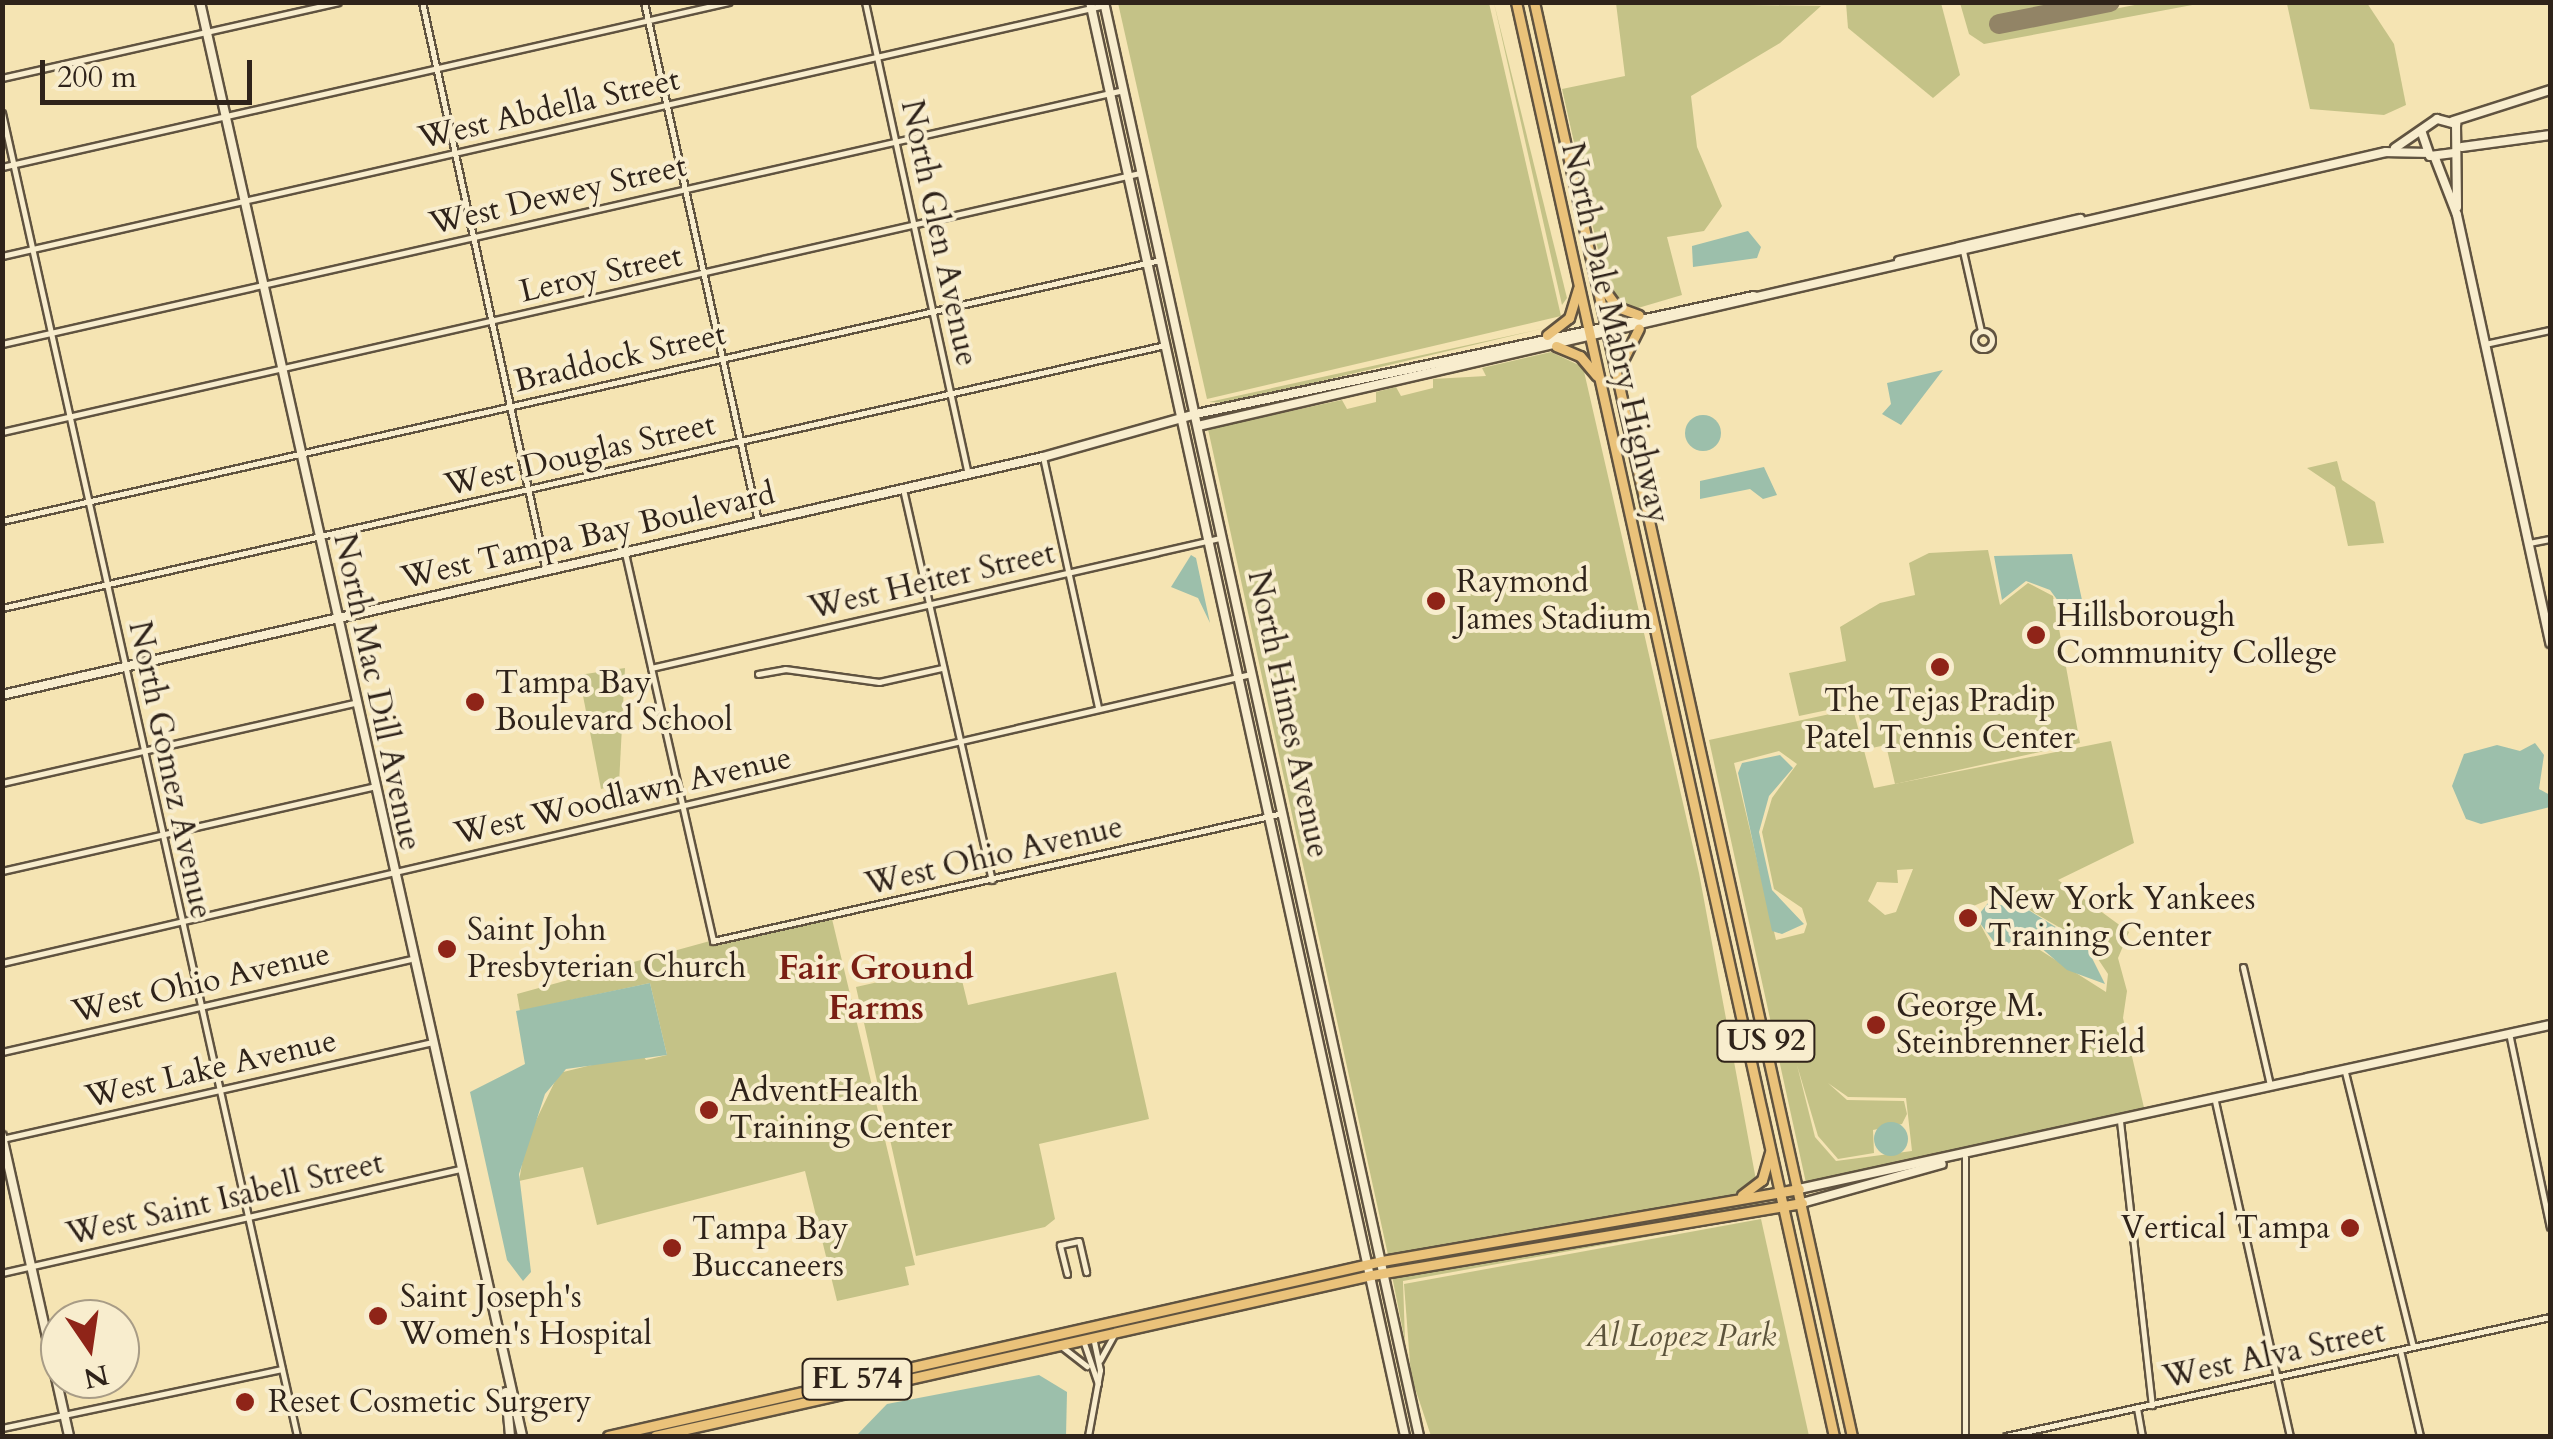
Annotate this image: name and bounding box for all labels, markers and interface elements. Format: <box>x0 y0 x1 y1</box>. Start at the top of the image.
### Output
scale bar <box>45 40 258 102</box>
text: 200 m <box>57 57 137 98</box>
street label: West Abdella Street <box>415 60 683 158</box>
street label: North Glen Avenue <box>892 96 986 370</box>
street label: North Dale Mabry Highway <box>1552 139 1678 527</box>
street label: West Dewey Street <box>426 147 690 243</box>
street label: Leroy Street <box>516 237 686 311</box>
street label: Braddock Street <box>510 315 730 401</box>
street label: West Douglas Street <box>441 405 719 505</box>
street label: West Tampa Bay Boulevard <box>397 474 779 598</box>
street label: North Mac Dill Avenue <box>325 530 429 854</box>
street label: West Heiter Street <box>805 534 1059 628</box>
place label: Raymond James Stadium <box>1456 564 1652 639</box>
street label: North Himes Avenue <box>1239 567 1337 861</box>
marker: Raymond James Stadium <box>1425 590 1447 612</box>
place label: Hillsborough Community College <box>2056 598 2337 673</box>
street label: North Gomez Avenue <box>120 618 220 922</box>
marker: Hillsborough Community College <box>2025 624 2047 646</box>
marker: The Tejas Pradip Patel Tennis Center <box>1929 656 1951 678</box>
place label: Tampa Bay Boulevard School <box>495 665 733 740</box>
place label: The Tejas Pradip Patel Tennis Center <box>1805 683 2075 758</box>
marker: Tampa Bay Boulevard School <box>464 691 486 713</box>
street label: West Woodlawn Avenue <box>451 739 795 853</box>
street label: West Ohio Avenue <box>861 808 1127 904</box>
place label: New York Yankees Training Center <box>1988 881 2255 956</box>
marker: New York Yankees Training Center <box>1957 907 1979 929</box>
place label: Saint John Presbyterian Church <box>467 912 746 987</box>
street label: West Ohio Avenue <box>68 935 334 1031</box>
marker: Saint John Presbyterian Church <box>436 938 458 960</box>
district label: Fair Ground Farms <box>778 947 974 1029</box>
place label: George M. Steinbrenner Field <box>1896 988 2145 1063</box>
marker: George M. Steinbrenner Field <box>1865 1014 1887 1036</box>
road number: US 92 <box>1716 1016 1816 1066</box>
street label: West Lake Avenue <box>82 1021 340 1117</box>
place label: AdventHealth Training Center <box>729 1073 952 1148</box>
marker: AdventHealth Training Center <box>698 1099 720 1121</box>
street label: West Saint Isabell Street <box>63 1144 387 1254</box>
place label: Vertical Tampa <box>2121 1209 2330 1247</box>
place label: Tampa Bay Buccaneers <box>692 1211 848 1286</box>
marker: Vertical Tampa <box>2339 1217 2361 1239</box>
marker: Tampa Bay Buccaneers <box>661 1237 683 1259</box>
place label: Saint Joseph's Women's Hospital <box>400 1279 652 1354</box>
north arrow <box>40 1299 140 1399</box>
marker: Saint Joseph's Women's Hospital <box>365 1303 391 1329</box>
street label: West Alva Street <box>2160 1313 2388 1397</box>
park label: Al Lopez Park <box>1586 1317 1776 1355</box>
road number: FL 574 <box>800 1354 914 1404</box>
text: N <box>80 1355 112 1398</box>
place label: Reset Cosmetic Surgery <box>268 1383 591 1421</box>
marker: Reset Cosmetic Surgery <box>232 1389 258 1415</box>

